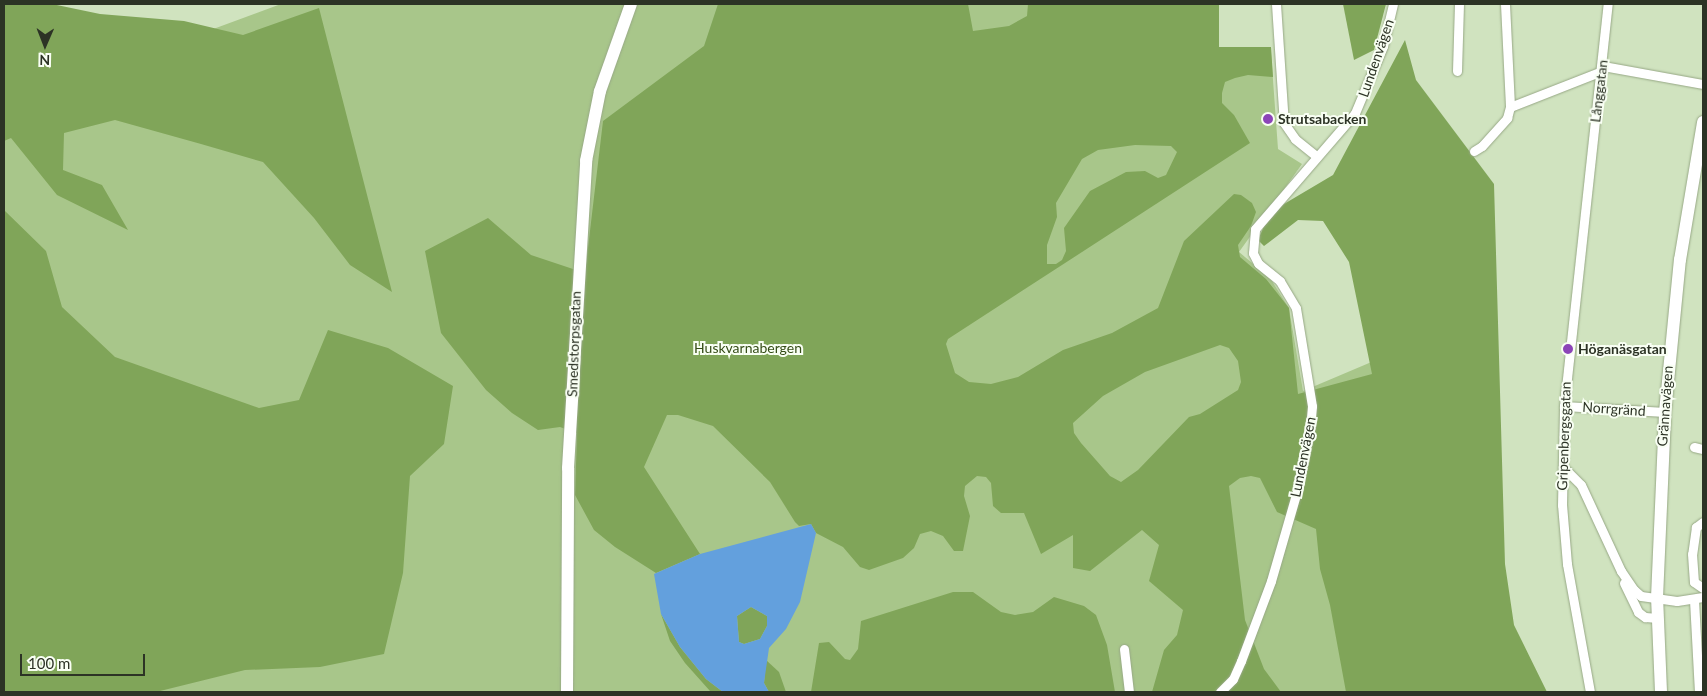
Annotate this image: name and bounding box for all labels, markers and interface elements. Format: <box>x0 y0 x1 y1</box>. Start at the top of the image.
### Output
street label: Lundenvägen <box>1355 17 1397 99</box>
north arrow <box>20 20 70 70</box>
text: N <box>39 52 50 69</box>
street label: Långgatan <box>1587 59 1611 123</box>
place label: Strutsabacken <box>1278 111 1366 127</box>
marker: Strutsabacken <box>1262 113 1274 125</box>
street label: Smedstorpsgatan <box>564 291 584 397</box>
park label: Huskvarnabergen <box>694 340 802 356</box>
place label: Höganäsgatan <box>1578 341 1667 357</box>
marker: Höganäsgatan <box>1562 343 1574 355</box>
street label: Grännavägen <box>1654 365 1676 447</box>
street label: Gripenbergsgatan <box>1554 381 1574 491</box>
street label: Norrgränd <box>1582 398 1646 420</box>
street label: Lundenvägen <box>1287 415 1319 499</box>
scale bar <box>22 644 148 676</box>
text: 100 m <box>28 654 70 672</box>

